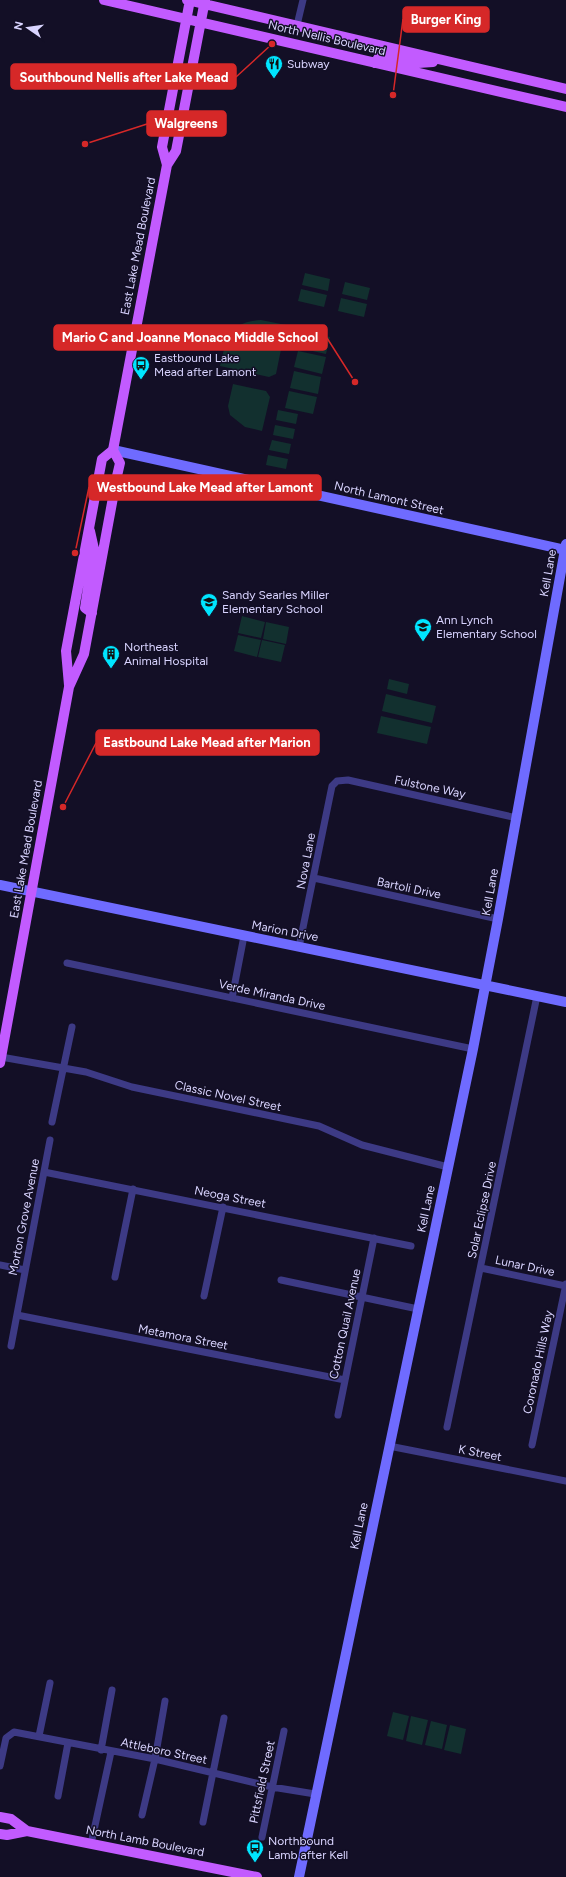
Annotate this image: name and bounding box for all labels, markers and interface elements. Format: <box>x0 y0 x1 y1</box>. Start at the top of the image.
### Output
callout: Burger King <box>403 7 489 32</box>
north arrow <box>8 8 48 48</box>
text: Burger King <box>411 12 481 27</box>
street label: North Nellis Boulevard <box>267 18 387 58</box>
text: N <box>11 20 26 31</box>
restaurant icon: Subway <box>264 54 284 79</box>
place label: Subway <box>287 57 330 71</box>
callout: Southbound Nellis after Lake Mead <box>11 64 236 89</box>
text: Southbound Nellis after Lake Mead <box>20 70 228 85</box>
callout: Walgreens <box>147 111 226 136</box>
text: Walgreens <box>155 116 217 131</box>
street label: East Lake Mead Boulevard <box>118 176 158 316</box>
callout: Mario C and Joanne Monaco Middle School <box>54 325 327 350</box>
text: Mario C and Joanne Monaco Middle School <box>62 330 318 345</box>
place label: Eastbound Lake Mead after Lamont <box>154 351 257 379</box>
bus stop icon: Eastbound Lake Mead after Lamont <box>131 355 151 380</box>
callout: Westbound Lake Mead after Lamont <box>89 475 321 500</box>
street label: North Lamont Street <box>333 479 446 518</box>
text: Westbound Lake Mead after Lamont <box>97 480 313 495</box>
street label: Kell Lane <box>537 548 559 598</box>
place label: Sandy Searles Miller Elementary School <box>222 588 329 616</box>
school or university icon: Sandy Searles Miller Elementary School <box>199 592 219 617</box>
place label: Ann Lynch Elementary School <box>436 613 537 641</box>
school or university icon: Ann Lynch Elementary School <box>413 617 433 642</box>
place label: Northeast Animal Hospital <box>124 640 208 668</box>
building icon: Northeast Animal Hospital <box>101 644 121 669</box>
callout: Eastbound Lake Mead after Marion <box>96 730 319 755</box>
text: Eastbound Lake Mead after Marion <box>103 735 311 750</box>
street label: Fulstone Way <box>393 773 468 802</box>
street label: East Lake Mead Boulevard <box>7 779 45 919</box>
street label: Nova Lane <box>294 831 318 890</box>
street label: Kell Lane <box>479 867 501 917</box>
street label: Bartoli Drive <box>376 874 443 902</box>
street label: Marion Drive <box>251 918 320 944</box>
street label: Verde Miranda Drive <box>217 977 327 1013</box>
street label: Classic Novel Street <box>173 1078 283 1114</box>
street label: Morton Grove Avenue <box>6 1157 42 1276</box>
street label: Solar Eclipse Drive <box>465 1160 499 1260</box>
street label: Neoga Street <box>193 1183 267 1211</box>
street label: Kell Lane <box>414 1184 438 1234</box>
street label: Lunar Drive <box>494 1253 556 1279</box>
street label: Cotton Quail Avenue <box>326 1267 364 1380</box>
street label: Coronado Hills Way <box>520 1308 556 1415</box>
street label: Metamora Street <box>137 1321 230 1353</box>
street label: K Street <box>457 1442 503 1464</box>
street label: Kell Lane <box>347 1501 371 1551</box>
street label: Attleboro Street <box>120 1735 209 1767</box>
street label: Pittsfield Street <box>246 1739 278 1825</box>
street label: North Lamb Boulevard <box>85 1823 205 1859</box>
place label: Northbound Lamb after Kell <box>268 1834 348 1862</box>
bus stop icon: Northbound Lamb after Kell <box>245 1838 265 1863</box>

